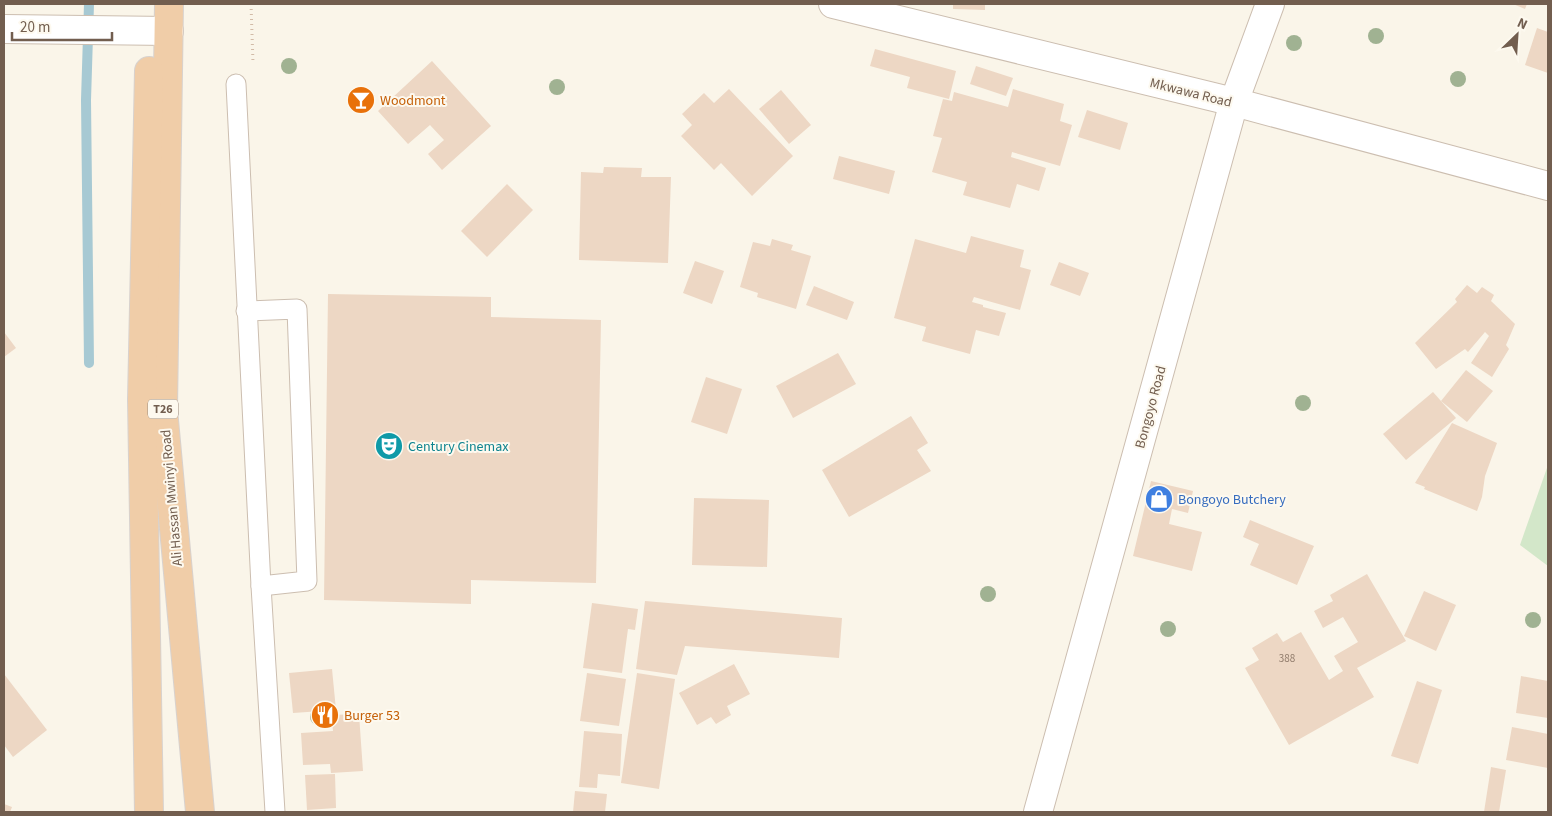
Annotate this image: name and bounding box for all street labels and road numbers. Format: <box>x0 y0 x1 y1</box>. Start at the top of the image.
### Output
street label: Mkwawa Road <box>1148 73 1234 113</box>
street label: Bongoyo Road <box>1130 364 1172 451</box>
road number: T26 <box>148 399 178 418</box>
street label: Ali Hassan Mwinyi Road <box>156 429 188 567</box>

